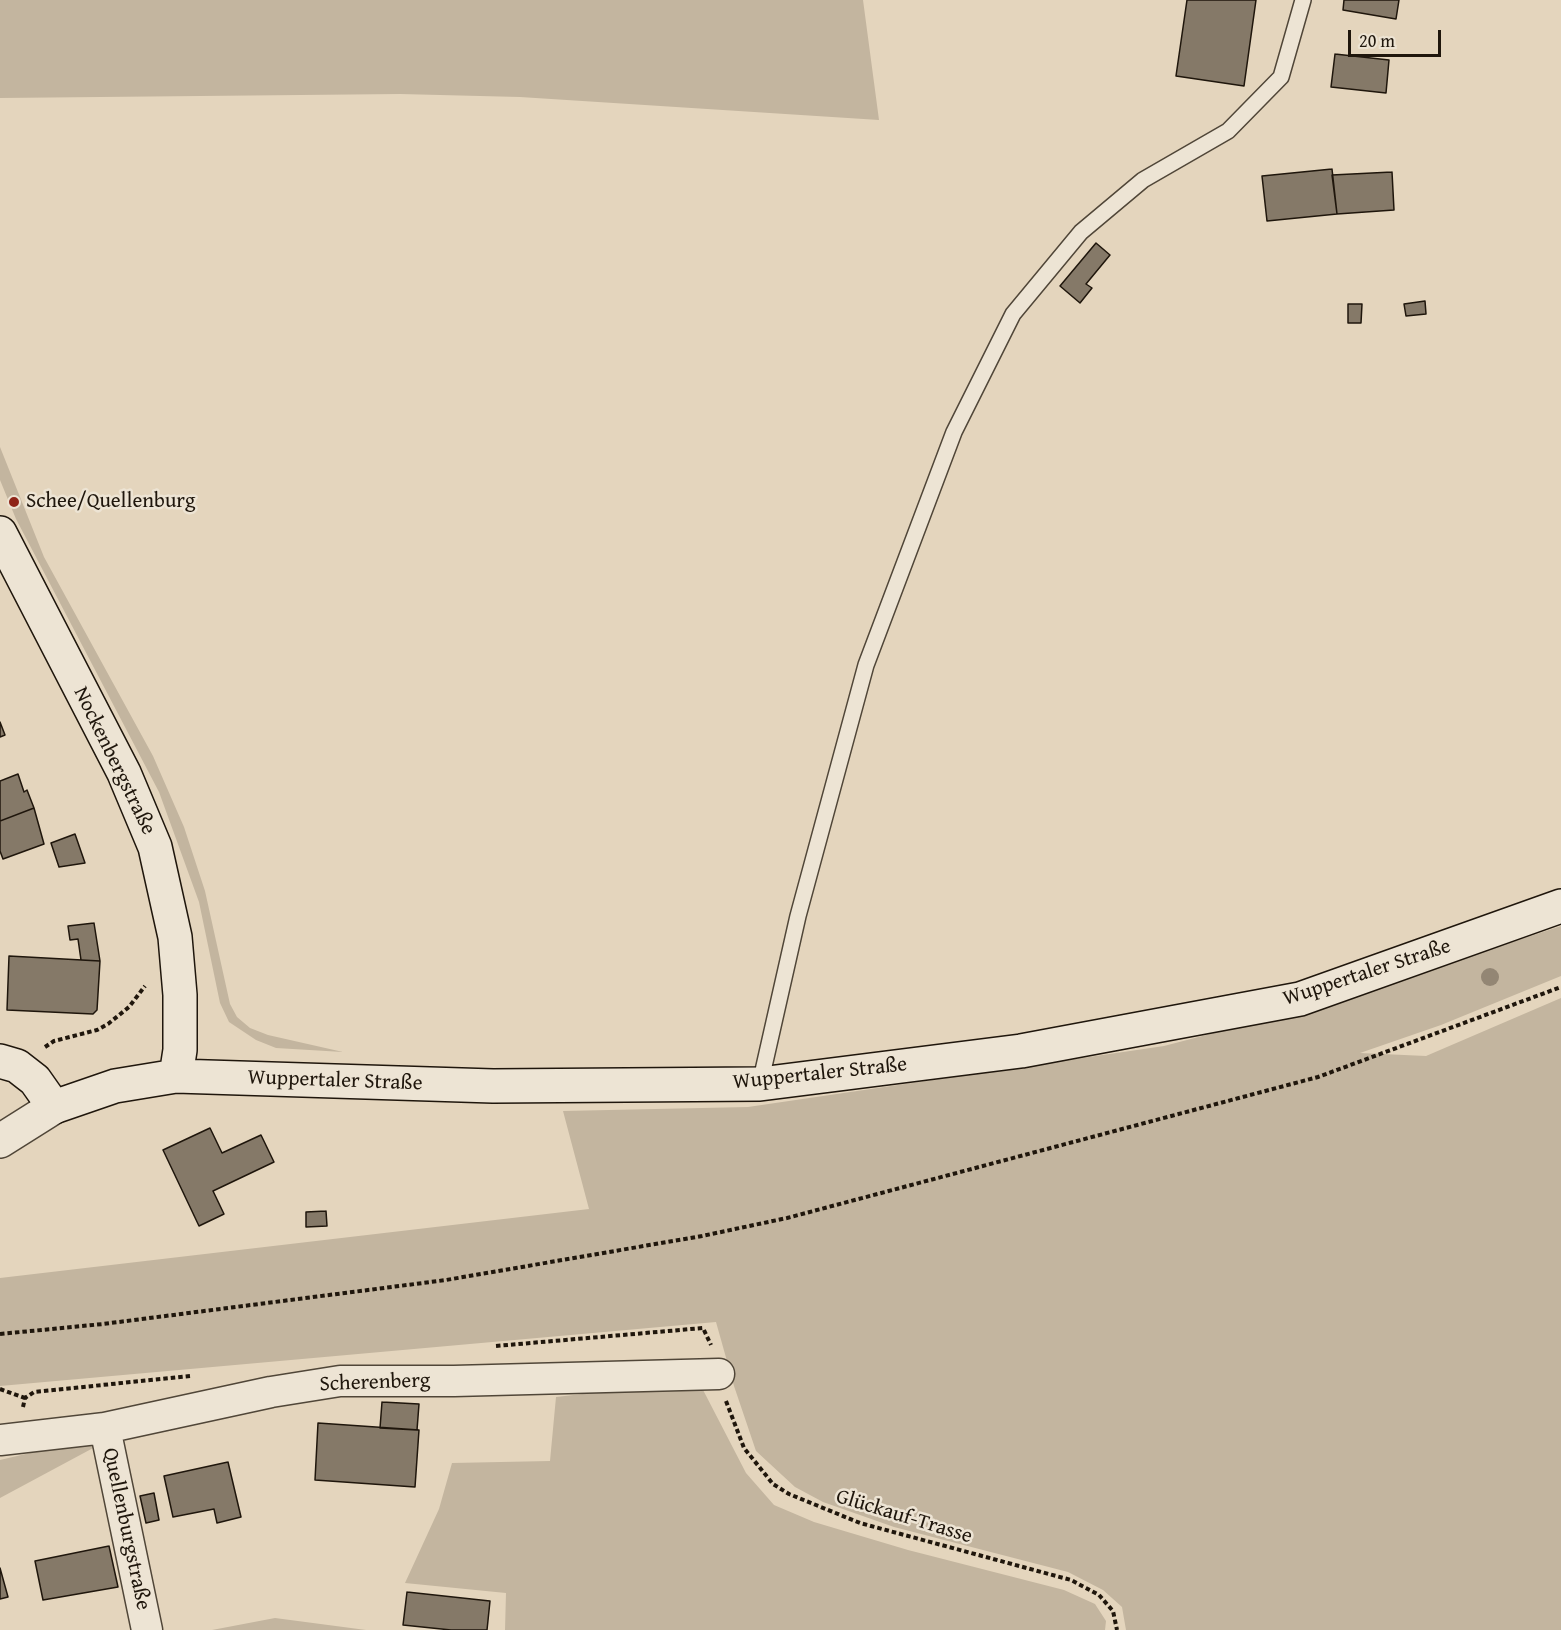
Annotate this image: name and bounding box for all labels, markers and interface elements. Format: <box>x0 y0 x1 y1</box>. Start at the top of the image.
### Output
scale bar <box>1351 18 1444 56</box>
text: 20 m <box>1359 27 1395 54</box>
place label: Schee/Quellenburg <box>26 489 195 515</box>
marker: Schee/Quellenburg <box>7 495 21 509</box>
street label: Nockenbergstraße <box>67 683 161 839</box>
street label: Wuppertaler Straße <box>1280 934 1454 1012</box>
street label: Wuppertaler Straße <box>732 1052 908 1096</box>
street label: Wuppertaler Straße <box>247 1065 423 1097</box>
street label: Scherenberg <box>319 1368 431 1398</box>
street label: Quellenburgstraße <box>97 1446 155 1612</box>
street label: Glückauf-Trasse <box>833 1484 975 1550</box>

